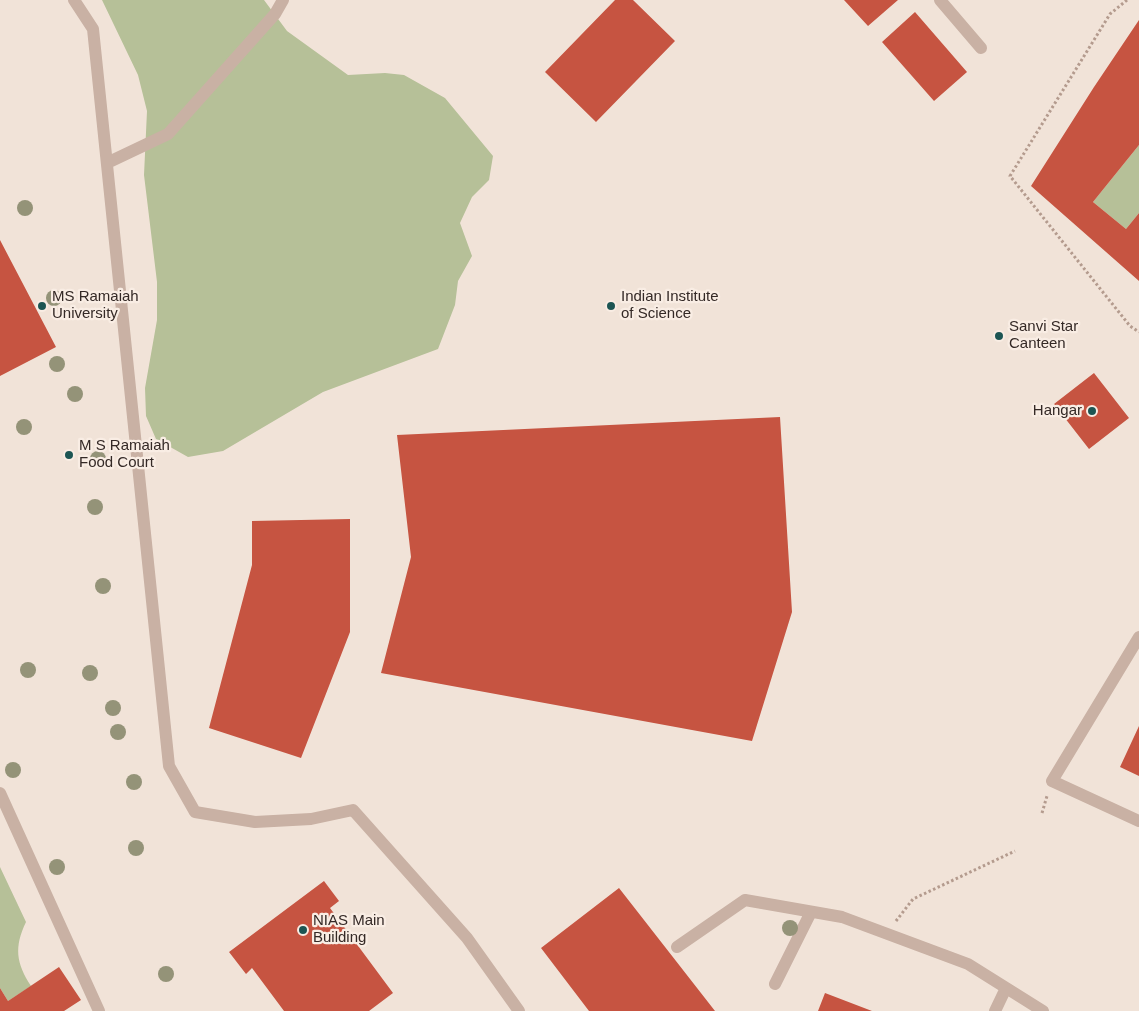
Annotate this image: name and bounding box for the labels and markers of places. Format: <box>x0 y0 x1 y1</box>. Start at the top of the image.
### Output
place label: MS Ramaiah University <box>52 288 139 323</box>
place label: Indian Institute of Science <box>621 288 719 323</box>
marker: MS Ramaiah University <box>36 300 48 312</box>
marker: Indian Institute of Science <box>605 300 617 312</box>
place label: Sanvi Star Canteen <box>1009 318 1078 353</box>
marker: Sanvi Star Canteen <box>993 330 1005 342</box>
place label: Hangar <box>1033 402 1082 420</box>
marker: Hangar <box>1086 405 1098 417</box>
place label: M S Ramaiah Food Court <box>79 437 170 472</box>
marker: M S Ramaiah Food Court <box>63 449 75 461</box>
place label: NIAS Main Building <box>313 912 385 947</box>
marker: NIAS Main Building <box>297 924 309 936</box>

